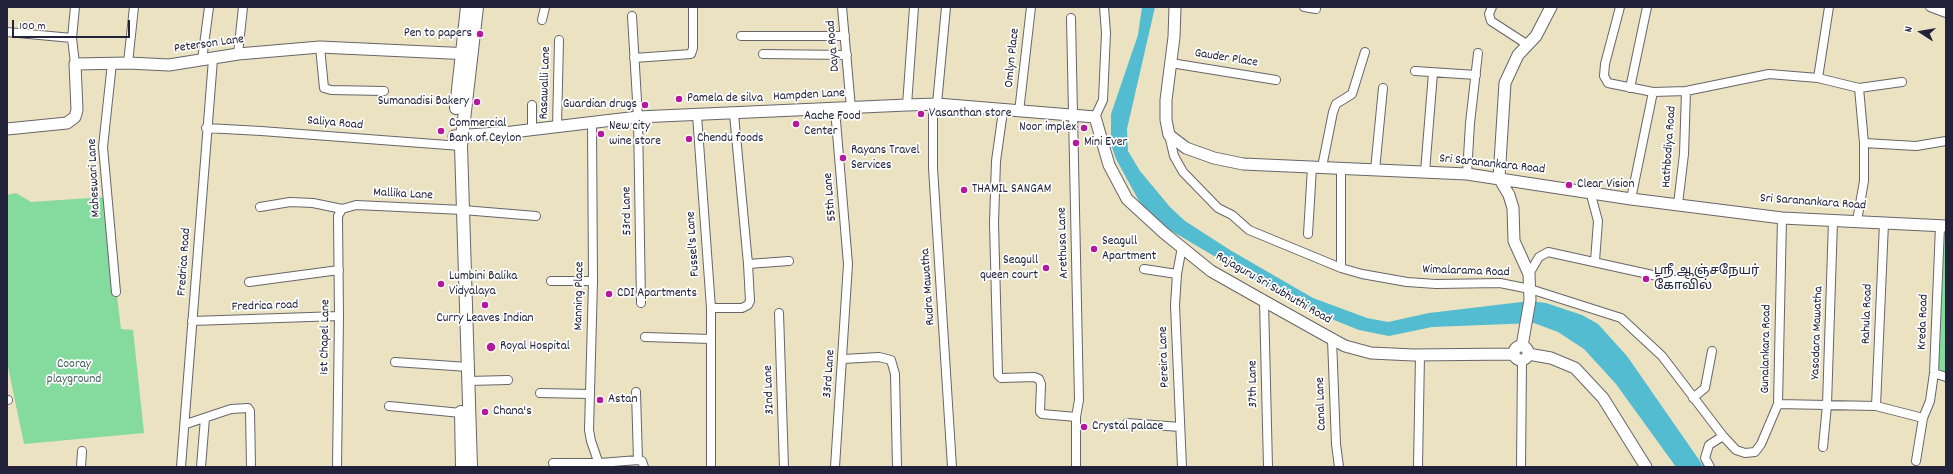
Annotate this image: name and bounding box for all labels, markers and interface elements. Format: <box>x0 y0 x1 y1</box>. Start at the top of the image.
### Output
scale bar <box>14 12 132 38</box>
north arrow <box>1901 12 1941 52</box>
text: 100 m <box>19 18 46 35</box>
street label: Daya Road <box>824 20 844 72</box>
text: N <box>1901 25 1918 34</box>
place label: Pen to papers <box>404 26 472 42</box>
street label: Omlyn Place <box>1002 27 1024 89</box>
marker: Pen to papers <box>475 29 485 39</box>
street label: Peterson Lane <box>173 32 245 58</box>
street label: Rasawalli Lane <box>537 46 555 120</box>
street label: Gauder Place <box>1193 46 1259 72</box>
street label: Hampden Lane <box>773 86 845 106</box>
place label: Pamela de silva <box>687 91 763 107</box>
place label: Sumanadisi Bakery <box>378 94 469 110</box>
marker: Pamela de silva <box>674 94 684 104</box>
marker: Sumanadisi Bakery <box>472 97 482 107</box>
place label: Guardian drugs <box>563 97 637 113</box>
marker: Guardian drugs <box>640 100 650 110</box>
place label: Vasanthan store <box>929 106 1011 122</box>
street label: Hathbodiya Road <box>1659 106 1681 188</box>
place label: Aache Food Center <box>804 109 861 140</box>
marker: Vasanthan store <box>916 109 926 119</box>
street label: Saliya Road <box>306 114 364 134</box>
place label: Commercial Bank of Ceylon <box>449 116 521 147</box>
place label: New city wine store <box>609 119 661 150</box>
marker: Aache Food Center <box>791 119 801 129</box>
place label: Noor implex <box>1019 120 1076 136</box>
marker: Noor implex <box>1079 123 1089 133</box>
marker: Commercial Bank of Ceylon <box>436 126 446 136</box>
marker: New city wine store <box>596 129 606 139</box>
place label: Chendu foods <box>697 131 763 147</box>
marker: Chendu foods <box>684 134 694 144</box>
place label: Mini Ever <box>1084 135 1127 151</box>
street label: Maheswari Lane <box>85 138 105 218</box>
marker: Mini Ever <box>1071 138 1081 148</box>
place label: Rayans Travel Services <box>851 143 920 174</box>
street label: Sri Saranankara Road <box>1438 152 1546 178</box>
marker: Rayans Travel Services <box>838 153 848 163</box>
street label: 55th Lane <box>821 172 841 222</box>
place label: Clear Vision <box>1577 177 1634 193</box>
marker: Clear Vision <box>1564 180 1574 190</box>
place label: THAMIL SANGAM <box>972 182 1051 198</box>
marker: THAMIL SANGAM <box>959 185 969 195</box>
street label: Mallika Lane <box>373 186 433 204</box>
street label: 53rd Lane <box>620 186 636 236</box>
street label: Sri Saranankara Road <box>1759 192 1867 214</box>
street label: Arethusa Lane <box>1055 207 1073 279</box>
street label: Fussel's Lane <box>684 211 704 277</box>
street label: Fredrica Road <box>175 227 195 297</box>
place label: Seagull Apartment <box>1102 234 1156 265</box>
marker: Seagull Apartment <box>1089 244 1099 254</box>
street label: Rudra Mawatha <box>919 248 939 326</box>
street label: Rajaguru Sri Subhuthi Road <box>1212 249 1334 329</box>
place label: Seagull queen court <box>980 253 1038 284</box>
street label: Manning Place <box>572 261 588 331</box>
marker: Seagull queen court <box>1041 263 1051 273</box>
street label: Wimalarama Road <box>1422 263 1510 281</box>
place label: ஸ்ரீ ஆஞ்சநேயர் கோவில் <box>1654 264 1759 295</box>
place label: Lumbini Balika Vidyalaya <box>449 269 517 300</box>
marker: ஸ்ரீ ஆஞ்சநேயர் கோவில் <box>1641 274 1651 284</box>
marker: Lumbini Balika Vidyalaya <box>436 279 446 289</box>
street label: Rahula Road <box>1859 284 1877 344</box>
place label: CDI Apartments <box>617 286 697 302</box>
street label: Yasodara Mawatha <box>1809 286 1827 380</box>
marker: CDI Apartments <box>604 289 614 299</box>
street label: Kreda Road <box>1915 294 1933 350</box>
street label: Fredrica road <box>231 298 299 316</box>
street label: 1st Chapel Lane <box>318 299 334 375</box>
marker: Curry Leaves Indian <box>480 300 490 310</box>
street label: Gunalankara Road <box>1758 304 1776 394</box>
place label: Curry Leaves Indian <box>436 311 534 327</box>
street label: Pereira Lane <box>1156 326 1174 388</box>
place label: Royal Hospital <box>500 339 570 355</box>
marker: Royal Hospital <box>485 341 497 353</box>
street label: 33rd Lane <box>821 349 839 399</box>
park label: Cooray playground <box>47 357 101 388</box>
street label: 37th Lane <box>1246 360 1262 408</box>
street label: 32nd Lane <box>761 365 779 415</box>
street label: Canal Lane <box>1313 377 1331 431</box>
place label: Astan <box>608 392 637 408</box>
marker: Astan <box>595 395 605 405</box>
place label: Chana's <box>493 404 532 420</box>
marker: Chana's <box>480 407 490 417</box>
place label: Crystal palace <box>1092 419 1163 435</box>
marker: Crystal palace <box>1079 422 1089 432</box>

